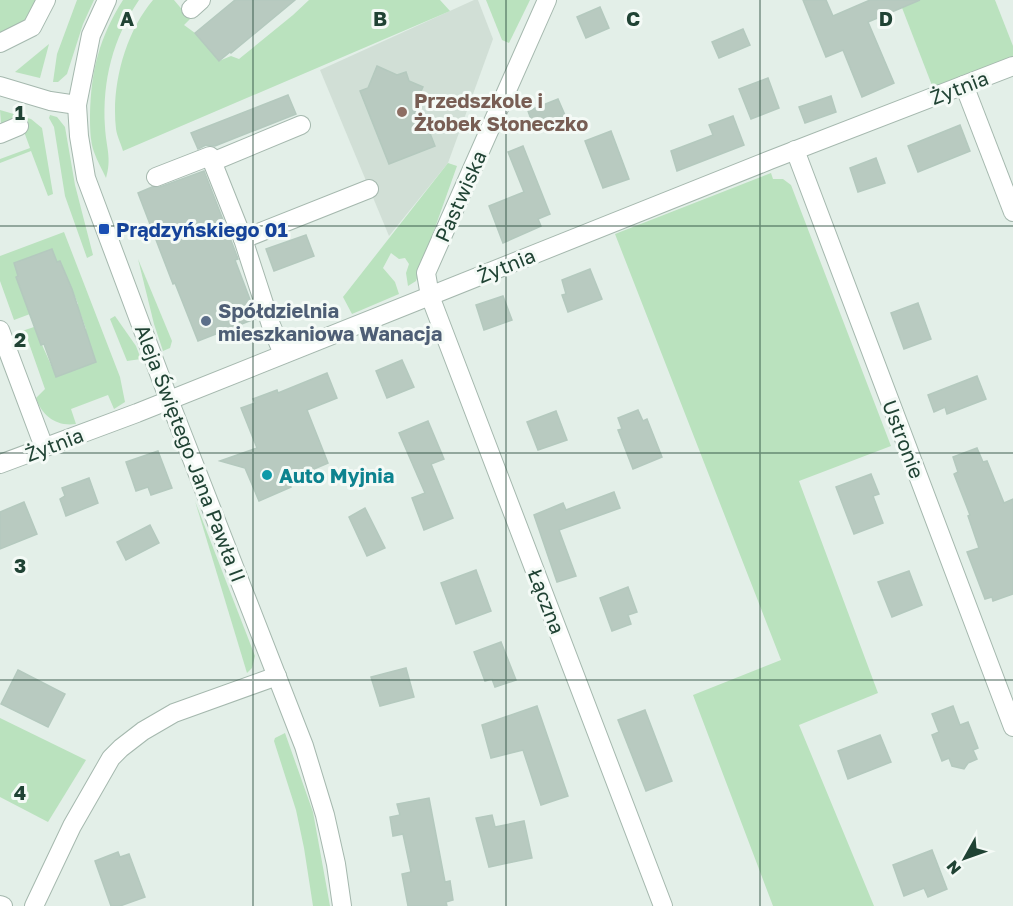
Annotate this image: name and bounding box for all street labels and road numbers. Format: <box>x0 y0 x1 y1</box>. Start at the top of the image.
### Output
street label: Żytnia <box>927 65 991 109</box>
street label: Pastwiska <box>429 147 491 245</box>
street label: Żytnia <box>474 243 538 287</box>
street label: Aleja Świętego Jana Pawła II <box>131 321 251 585</box>
street label: Ustronie <box>878 396 930 482</box>
street label: Żytnia <box>22 422 86 466</box>
street label: Łączna <box>524 565 570 637</box>

